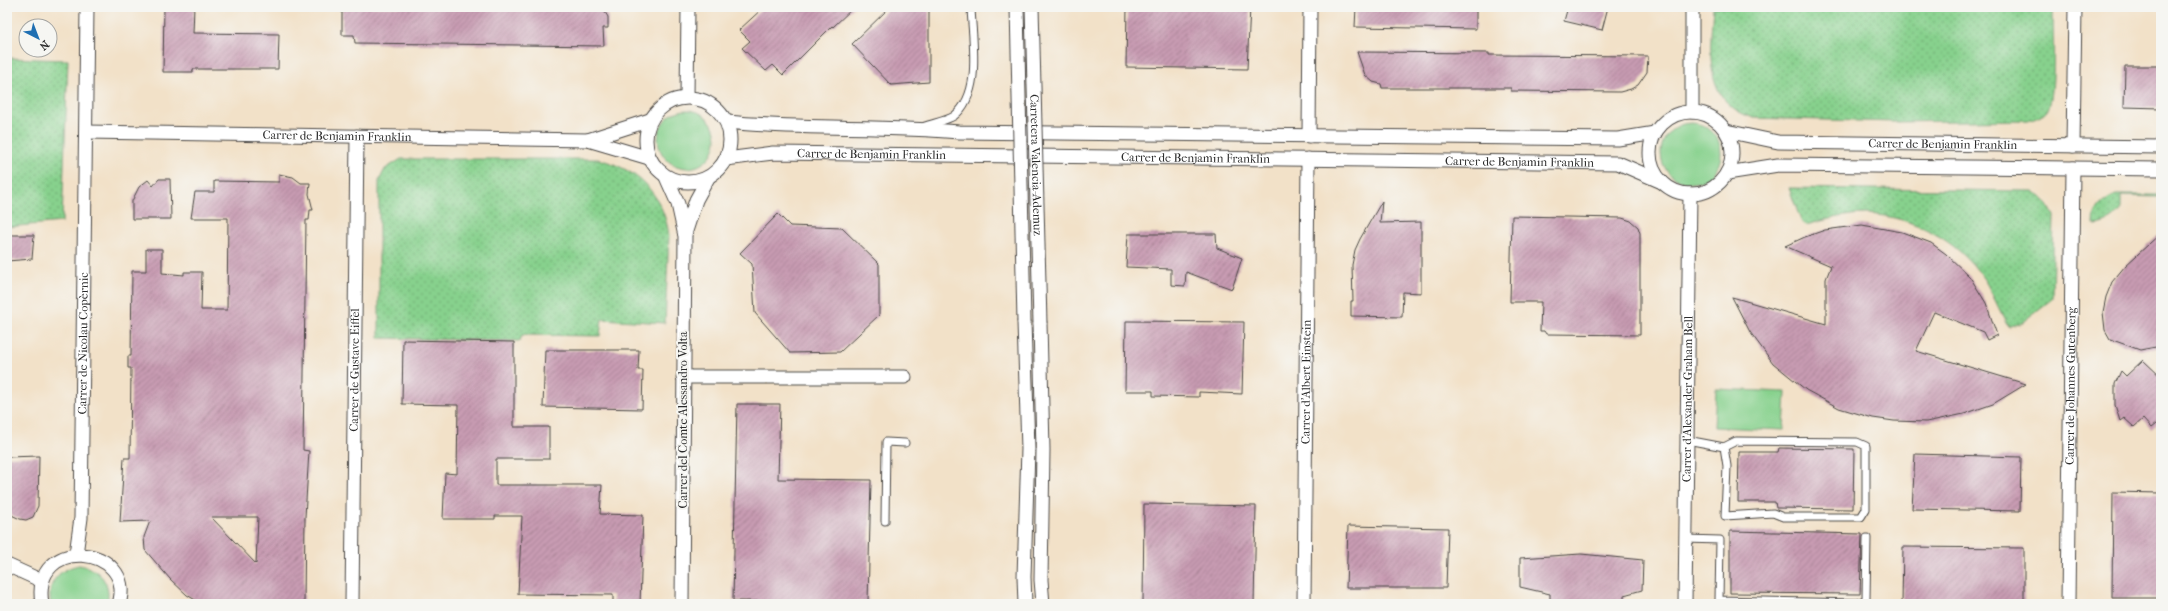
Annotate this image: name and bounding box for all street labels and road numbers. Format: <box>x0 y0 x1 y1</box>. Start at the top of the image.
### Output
street label: Carretera Valencia-Ademuz <box>1027 94 1045 237</box>
street label: Carrer de Benjamin Franklin <box>262 128 412 144</box>
street label: Carrer de Benjamin Franklin <box>1868 136 2017 152</box>
street label: Carrer de Benjamin Franklin <box>797 146 946 162</box>
street label: Carrer de Benjamin Franklin <box>1121 150 1270 166</box>
street label: Carrer de Benjamin Franklin <box>1445 154 1594 170</box>
street label: Carrer de Nicolau Copèrnic <box>75 272 91 414</box>
street label: Carrer de Johannes Gutenberg <box>2063 306 2078 465</box>
street label: Carrer de Gustave Eiffel <box>347 308 362 432</box>
street label: Carrer d'Alexander Graham Bell <box>1679 315 1696 482</box>
street label: Carrer d'Albert Einstein <box>1298 320 1314 444</box>
street label: Carrer del Comte Alessandro Volta <box>676 331 690 509</box>

